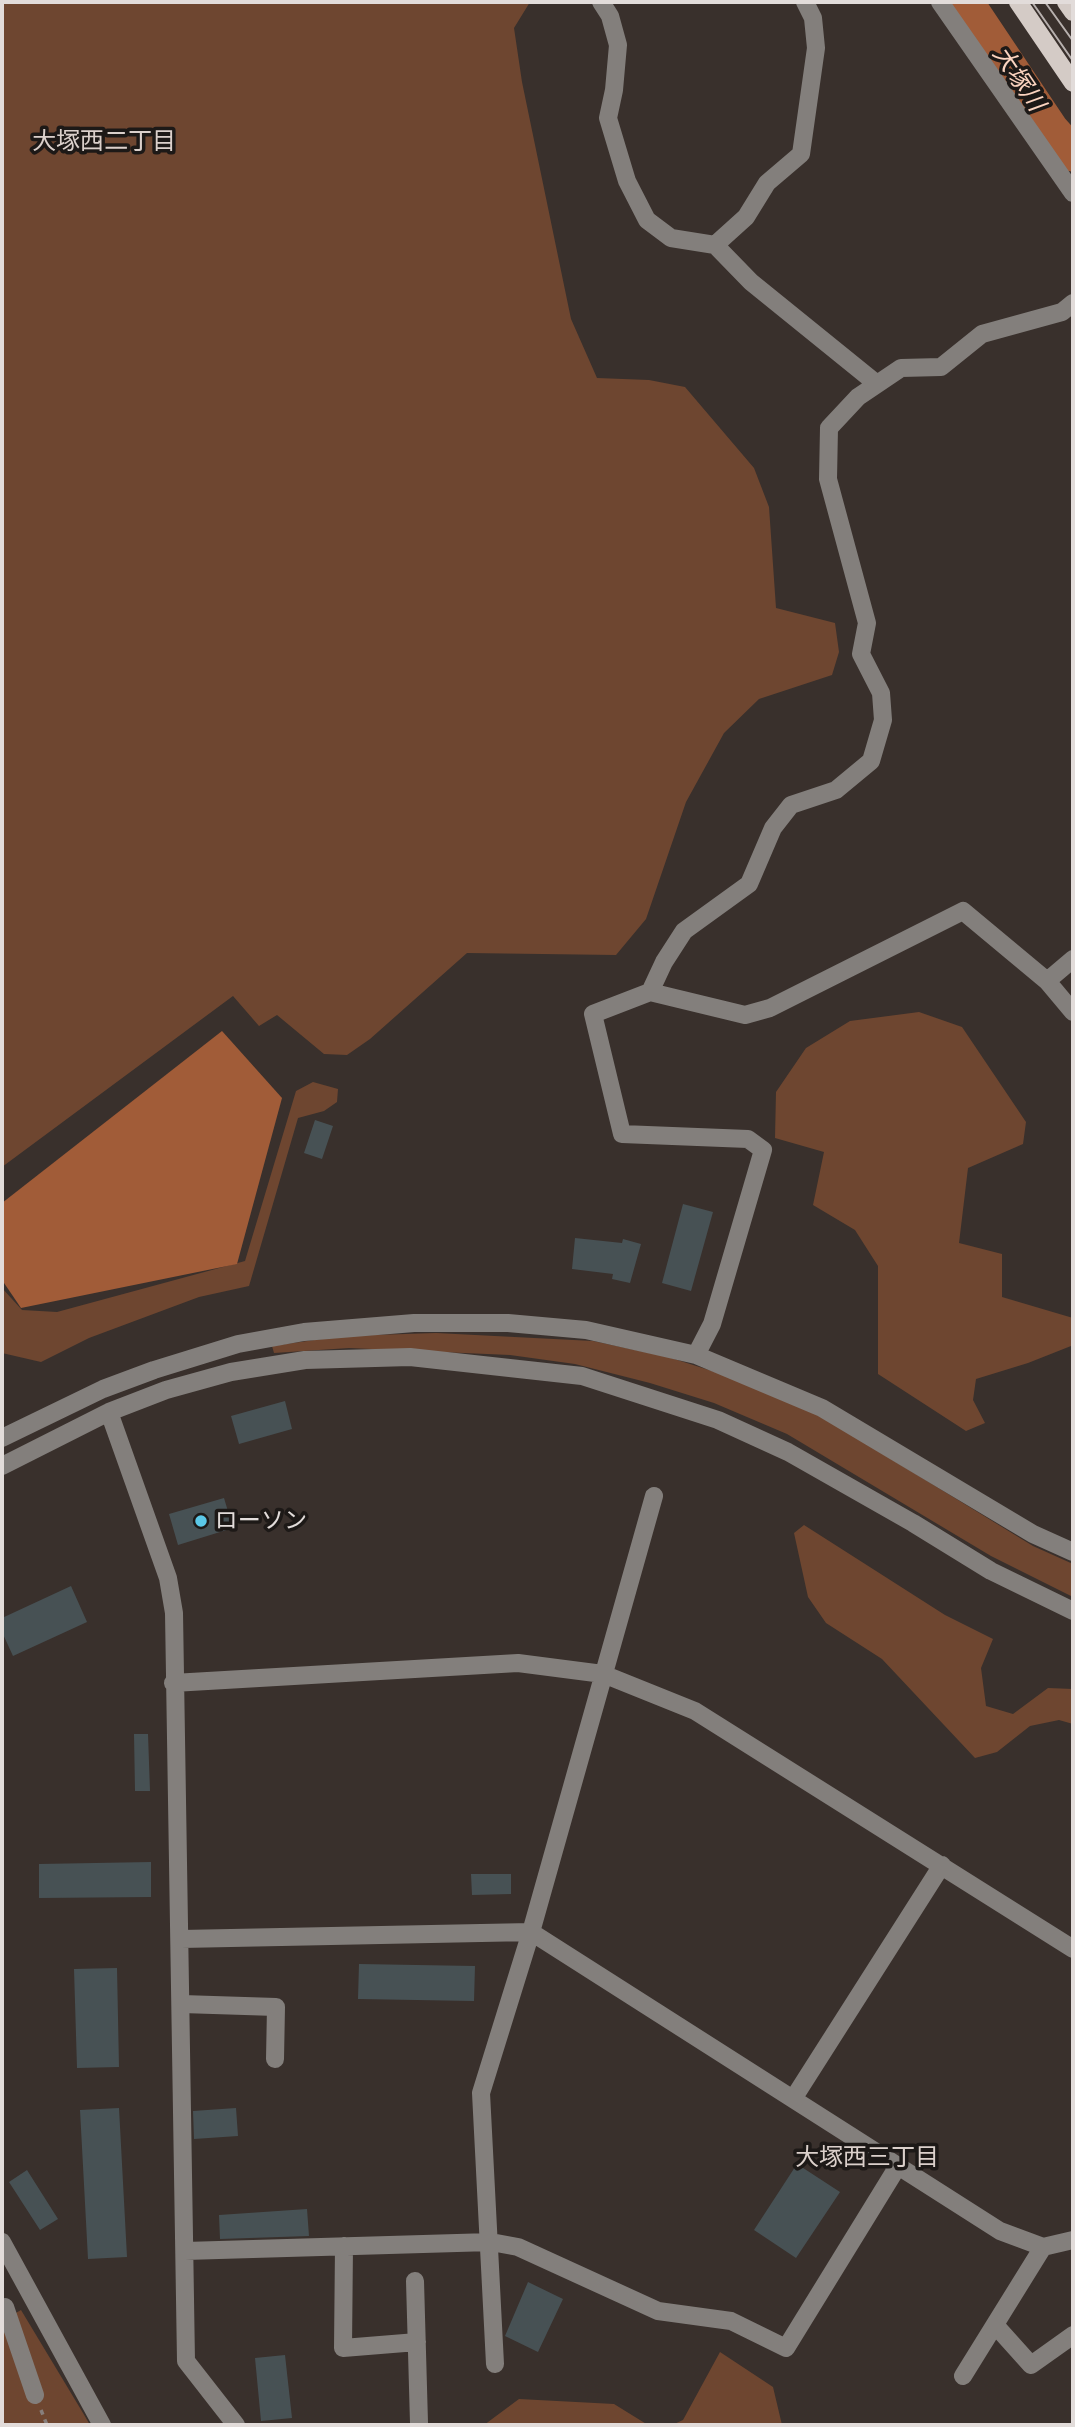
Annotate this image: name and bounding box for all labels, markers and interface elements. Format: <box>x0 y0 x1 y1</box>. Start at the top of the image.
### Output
water label: 大塚川 <box>986 41 1050 117</box>
district label: 大塚西二丁目 <box>32 128 176 156</box>
place label: ローソン <box>215 1507 307 1535</box>
marker: ローソン <box>193 1513 209 1529</box>
district label: 大塚西三丁目 <box>795 2144 939 2172</box>

